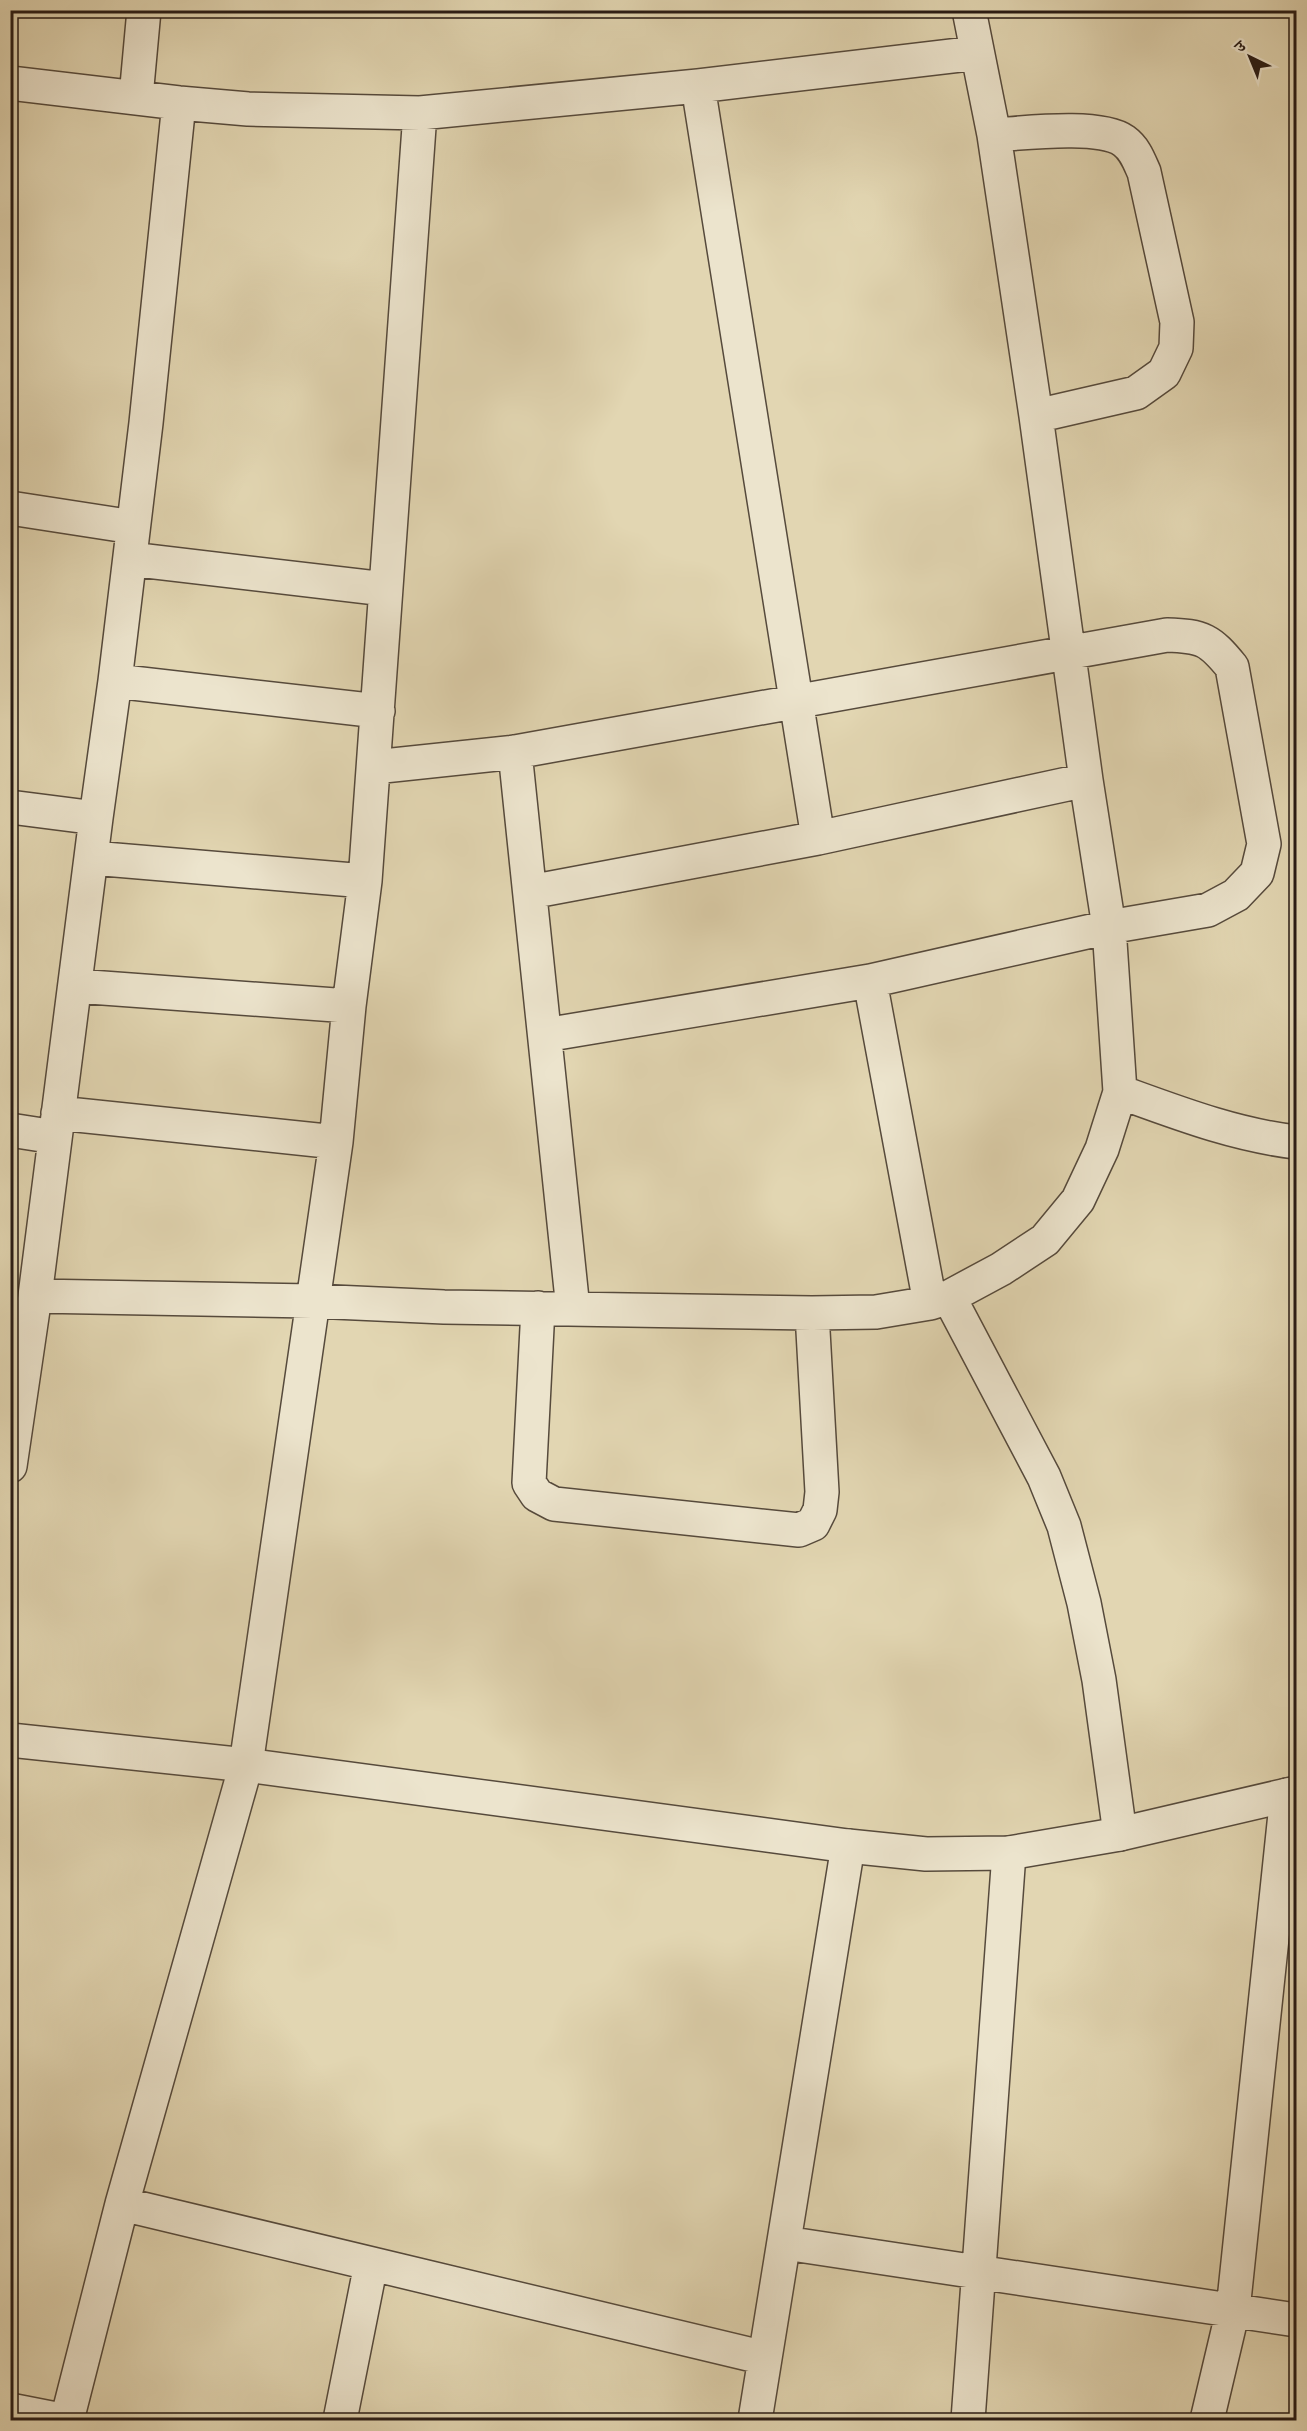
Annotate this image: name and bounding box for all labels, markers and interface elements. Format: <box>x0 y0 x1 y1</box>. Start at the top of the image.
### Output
north arrow <box>1220 27 1280 87</box>
text: उ <box>1230 35 1252 58</box>

